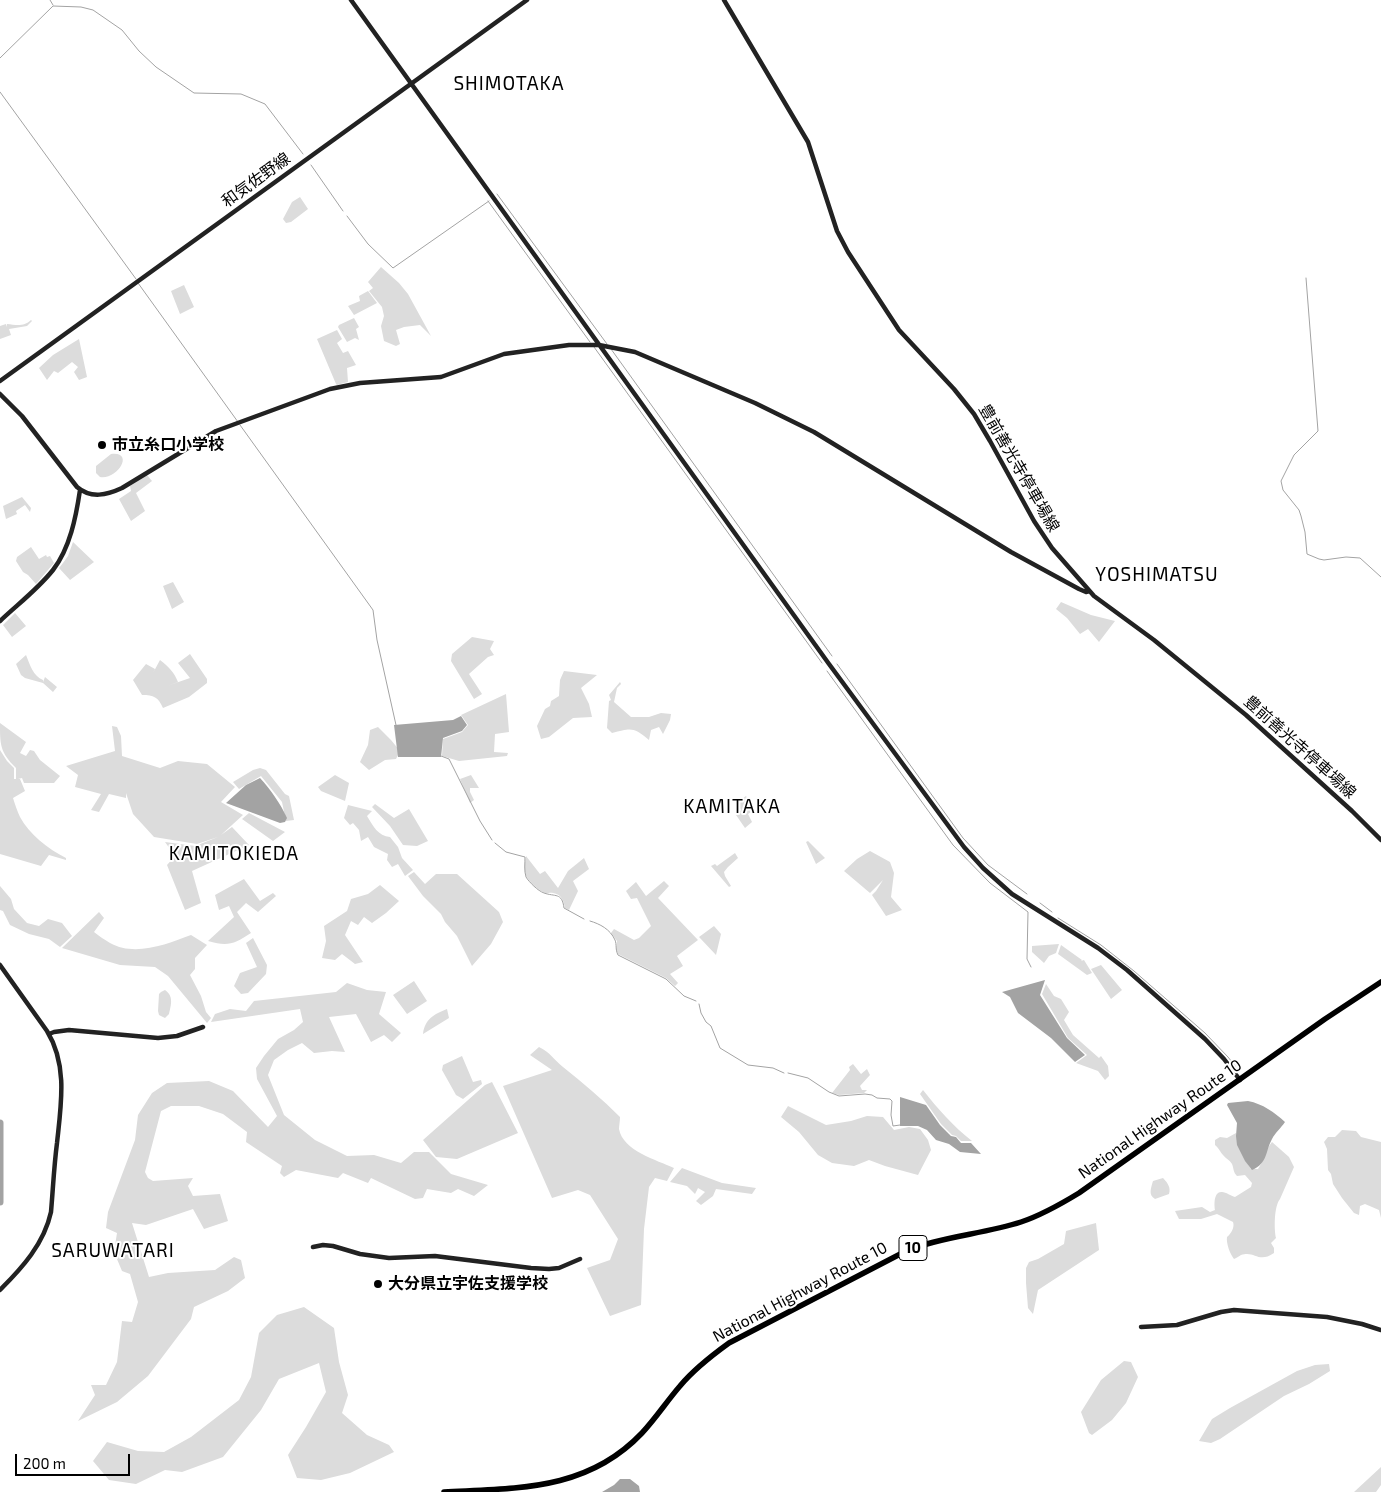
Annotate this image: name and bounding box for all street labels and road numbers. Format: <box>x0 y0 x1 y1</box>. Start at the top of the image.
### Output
street label: 和気佐野線 <box>218 149 294 211</box>
street label: 豊前善光寺停車場線 <box>975 401 1063 535</box>
street label: 豊前善光寺停車場線 <box>1240 692 1360 802</box>
street label: National Highway Route 10 <box>1075 1055 1245 1183</box>
road number: 10 <box>899 1236 927 1260</box>
street label: National Highway Route 10 <box>710 1238 890 1346</box>

